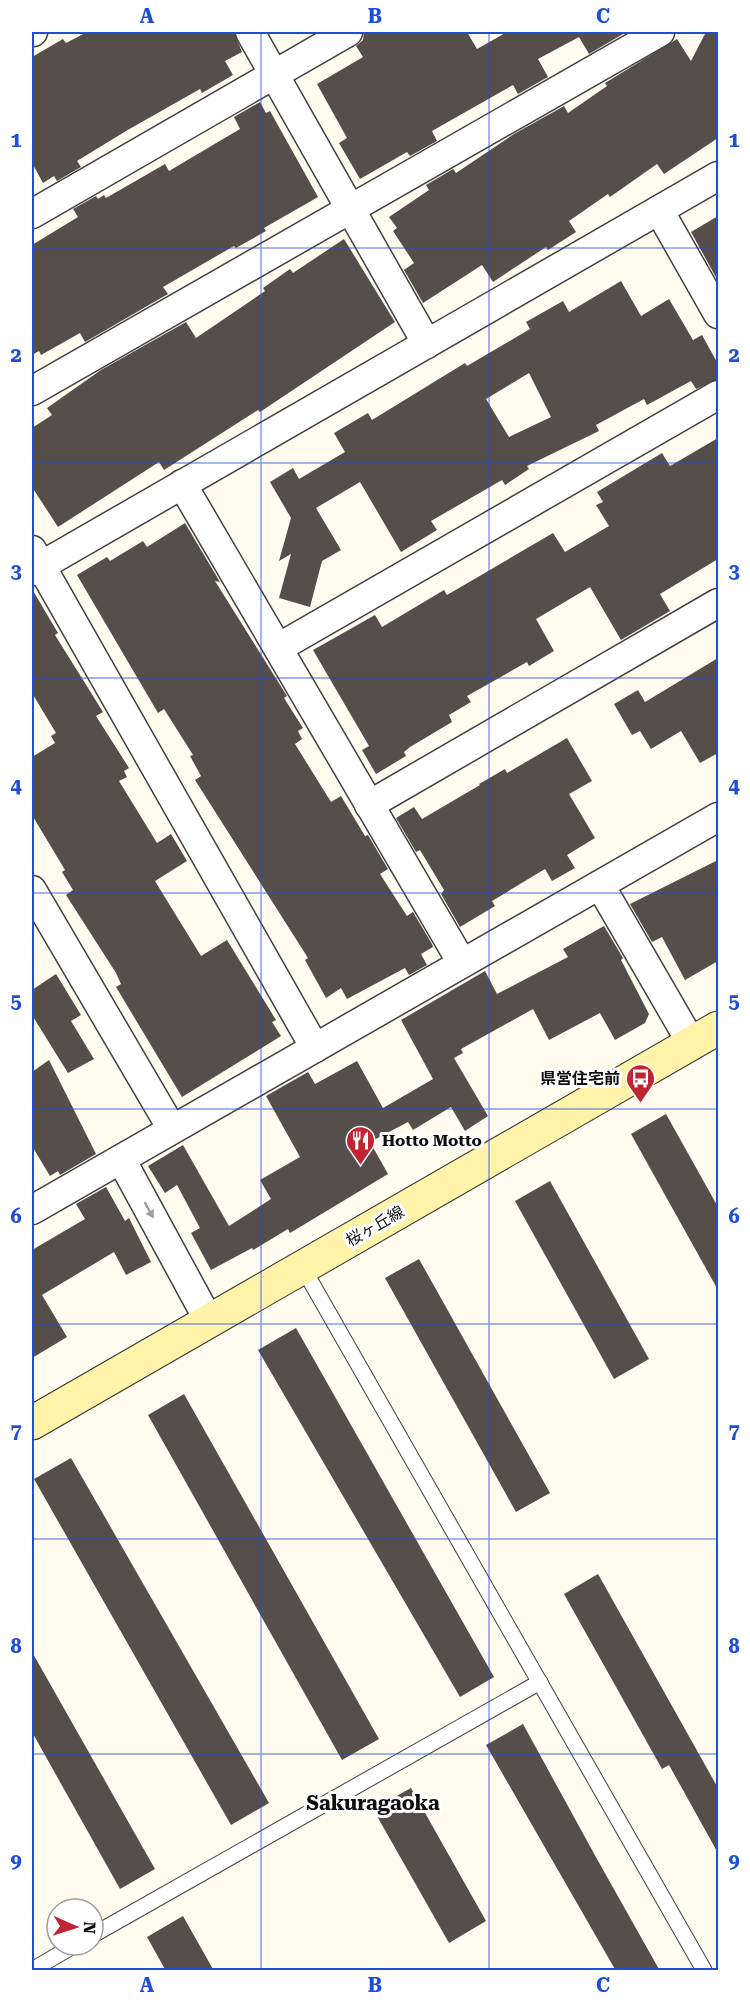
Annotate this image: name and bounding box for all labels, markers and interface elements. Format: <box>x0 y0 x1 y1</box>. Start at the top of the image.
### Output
text: A <box>140 4 155 28</box>
text: B <box>368 4 382 28</box>
text: C <box>596 4 610 28</box>
text: 1 <box>10 128 22 152</box>
text: 1 <box>728 128 740 152</box>
text: 2 <box>10 343 22 367</box>
text: 2 <box>728 343 740 367</box>
text: 3 <box>10 559 22 583</box>
text: 3 <box>728 559 740 583</box>
text: 4 <box>10 774 22 798</box>
text: 4 <box>728 774 740 798</box>
text: 5 <box>10 989 22 1013</box>
text: 5 <box>728 989 740 1013</box>
bus stop icon: 県営住宅前 <box>625 1062 657 1104</box>
place label: 県営住宅前 <box>540 1069 620 1088</box>
restaurant icon: Hotto Motto <box>345 1124 377 1166</box>
place label: Hotto Motto <box>382 1131 482 1150</box>
one-way arrow <box>144 1202 154 1219</box>
street label: 桜ヶ丘線 <box>343 1202 407 1250</box>
text: 6 <box>10 1204 22 1228</box>
text: 6 <box>728 1204 740 1228</box>
text: 7 <box>10 1419 22 1443</box>
text: 7 <box>728 1419 740 1443</box>
text: 8 <box>10 1634 22 1658</box>
text: 8 <box>728 1634 740 1658</box>
district label: Sakuragaoka <box>306 1791 440 1815</box>
text: 9 <box>10 1849 22 1873</box>
text: 9 <box>728 1849 740 1873</box>
north arrow <box>45 1897 105 1957</box>
text: N <box>80 1921 99 1934</box>
text: A <box>140 1973 155 1997</box>
text: B <box>368 1973 382 1997</box>
text: C <box>596 1973 610 1997</box>

